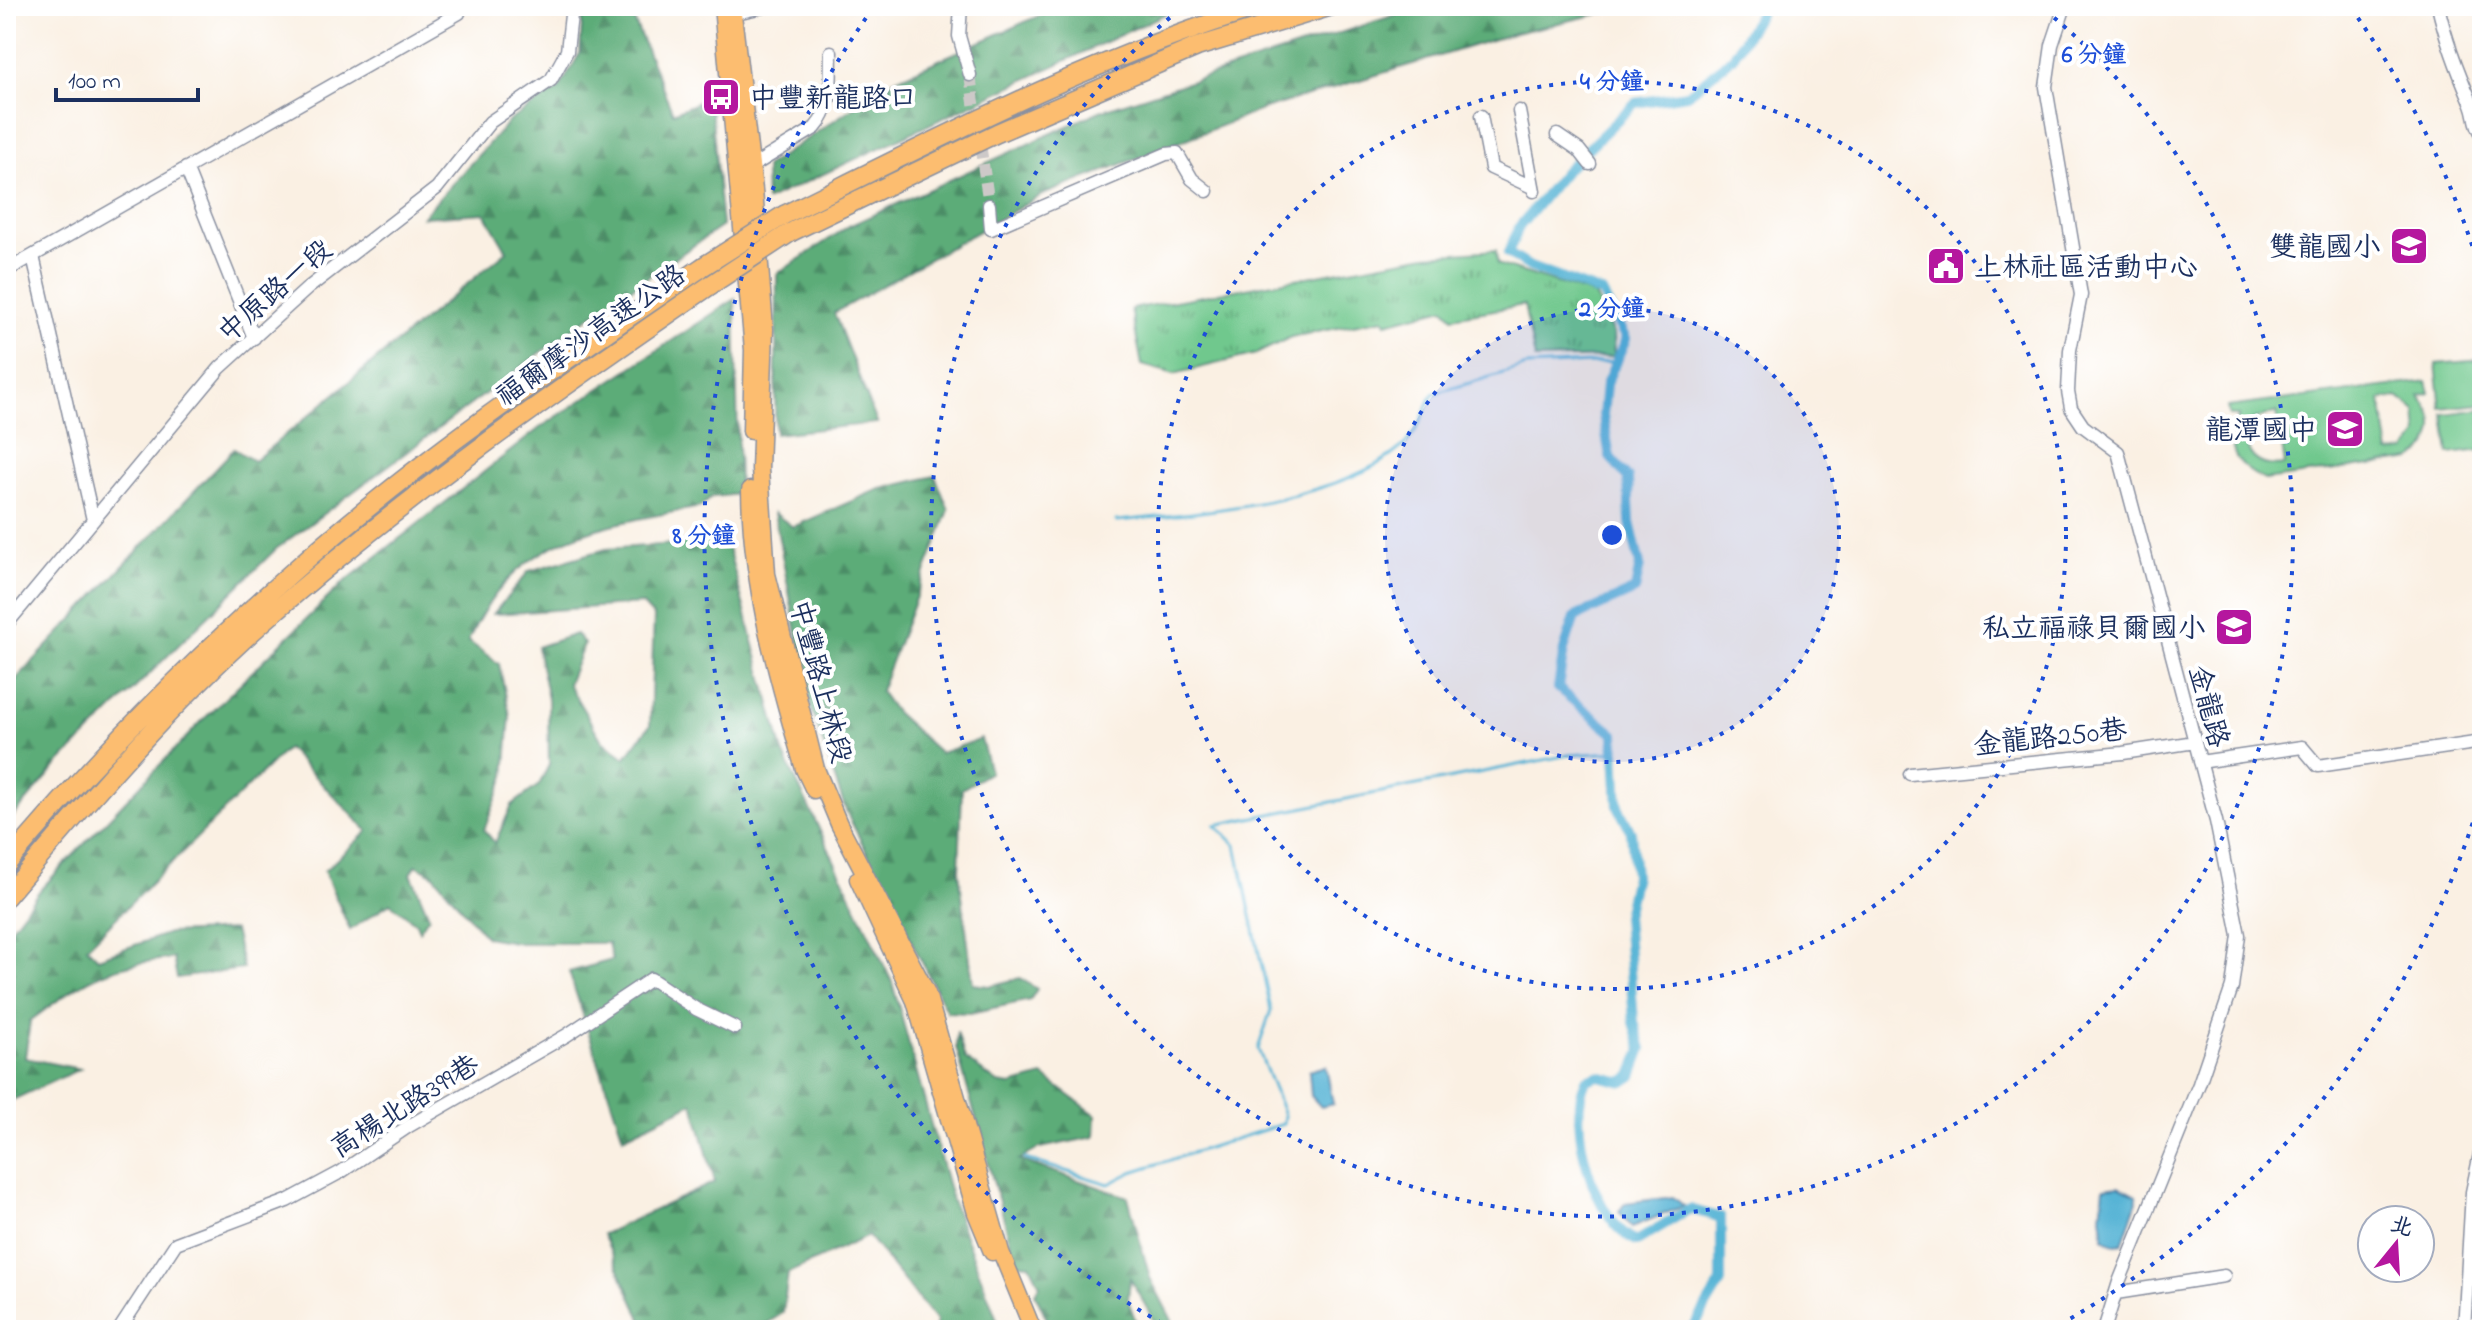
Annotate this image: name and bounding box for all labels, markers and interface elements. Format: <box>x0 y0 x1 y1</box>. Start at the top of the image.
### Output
text: 6 分鐘 <box>2062 39 2126 74</box>
scale bar <box>56 52 198 102</box>
text: 100 m <box>68 65 121 100</box>
text: 4 分鐘 <box>1580 66 1644 101</box>
bus stop icon: 中豐新龍路口 <box>700 76 742 118</box>
place label: 中豐新龍路口 <box>749 80 917 121</box>
school or university icon: 雙龍國小 <box>2388 225 2430 267</box>
place label: 雙龍國小 <box>2269 229 2381 270</box>
street label: 中原路一段 <box>210 231 343 354</box>
public building icon: 上林社區活動中心 <box>1925 245 1967 287</box>
place label: 上林社區活動中心 <box>1974 249 2198 290</box>
street label: 福爾摩沙高速公路 <box>488 256 696 418</box>
text: 2 分鐘 <box>1578 293 1645 328</box>
school or university icon: 龍潭國中 <box>2324 408 2366 450</box>
place label: 龍潭國中 <box>2205 412 2317 453</box>
text: 8 分鐘 <box>672 520 736 555</box>
centre of rings <box>1598 521 1626 549</box>
street label: 中豐路上林段 <box>777 595 860 768</box>
school or university icon: 私立福祿貝爾國小 <box>2213 606 2255 648</box>
place label: 私立福祿貝爾國小 <box>1982 610 2206 651</box>
street label: 金龍路 <box>2176 661 2237 753</box>
street label: 金龍路250巷 <box>1972 711 2130 768</box>
street label: 高楊北路399巷 <box>324 1045 489 1170</box>
north arrow <box>2356 1204 2436 1284</box>
text: 北 <box>2386 1209 2417 1246</box>

